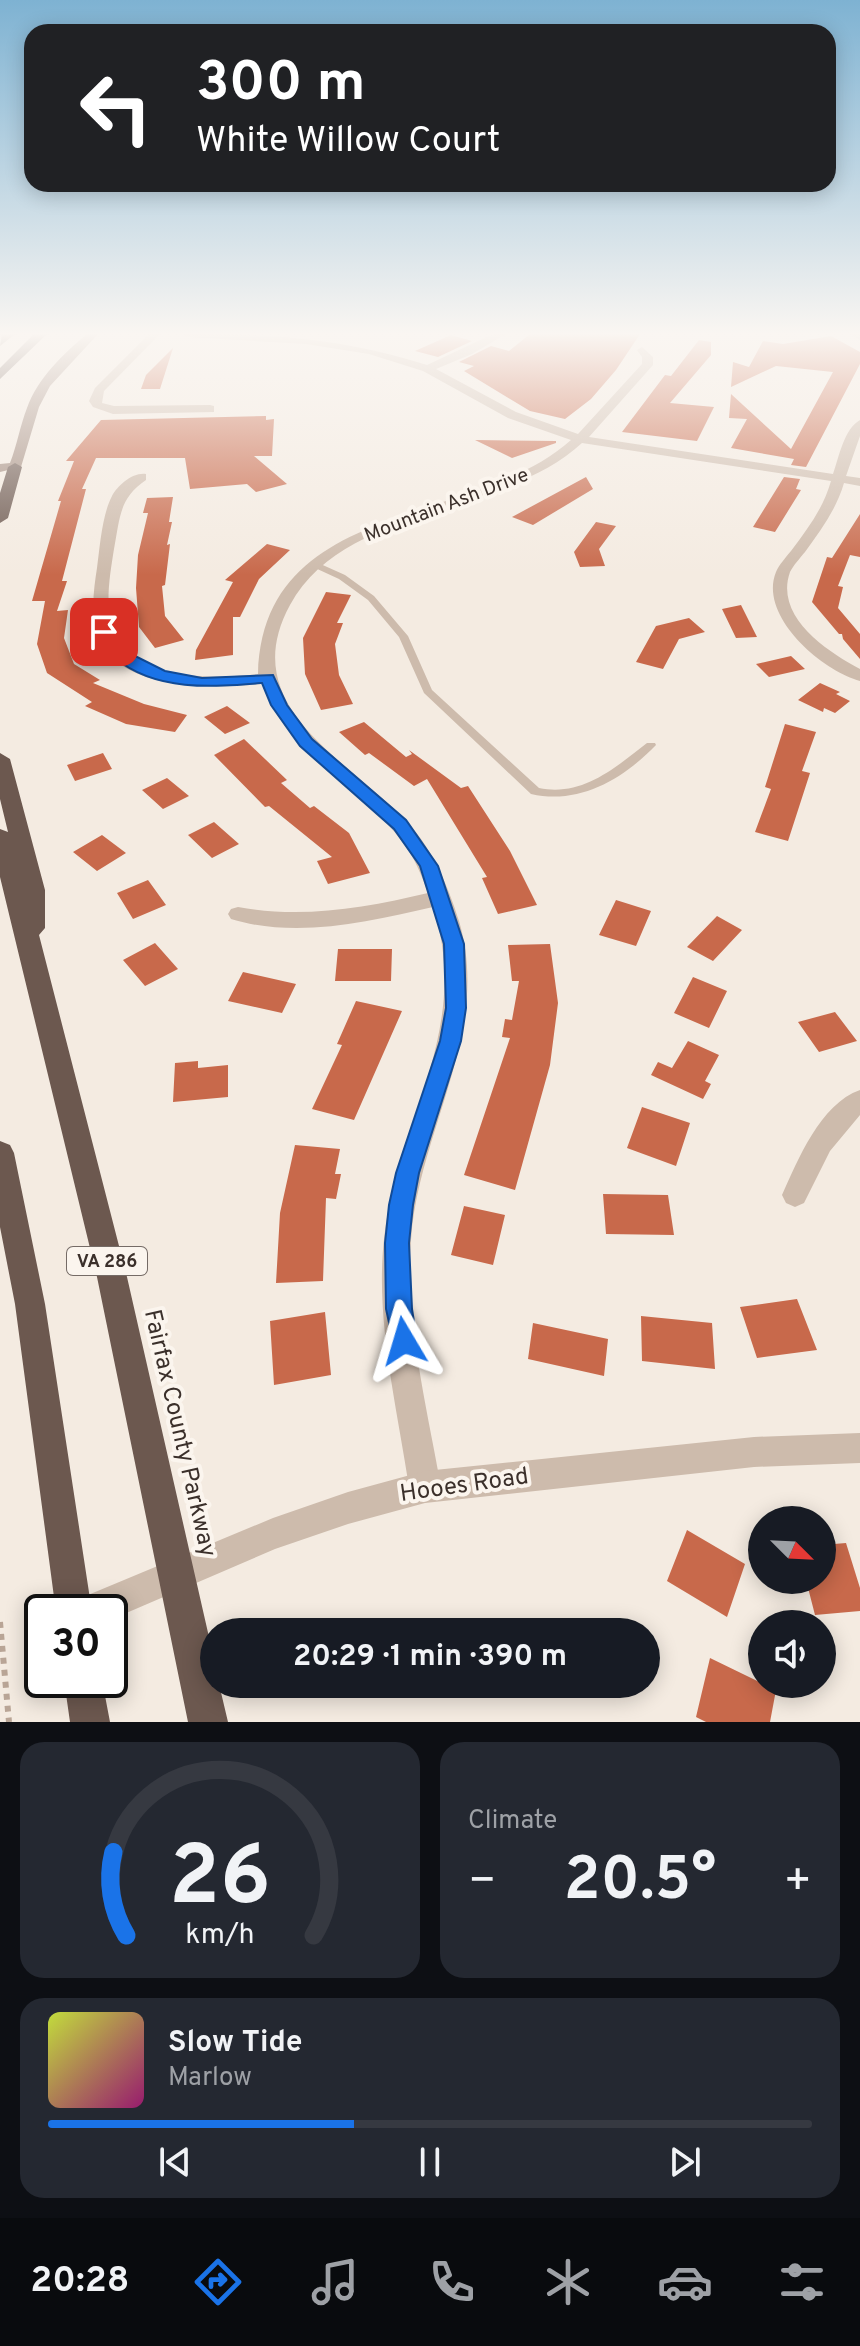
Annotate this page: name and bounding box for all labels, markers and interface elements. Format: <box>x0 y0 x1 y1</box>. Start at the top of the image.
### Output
text: 300 m <box>196 50 366 120</box>
icon: left <box>64 56 168 160</box>
text: White Willow Court <box>196 119 500 165</box>
street label: Mountain Ash Drive <box>361 463 533 549</box>
pin <box>70 598 138 666</box>
icon: arrive <box>82 610 126 654</box>
road number: VA 286 <box>67 1247 147 1275</box>
position arrow <box>362 1299 446 1383</box>
street label: Fairfax County Parkway <box>136 1307 222 1560</box>
street label: Hooes Road <box>398 1462 531 1510</box>
north arrow <box>748 1506 836 1594</box>
map controls <box>748 1506 836 1698</box>
speed limit sign: 30 <box>24 1594 128 1698</box>
button: sound <box>748 1610 836 1698</box>
text: 20:29 · 1 min · 390 m <box>293 1639 567 1676</box>
text: Climate <box>468 1805 557 1838</box>
text: 26 <box>169 1829 271 1934</box>
text: 20.5° <box>564 1845 716 1921</box>
text: − <box>468 1855 496 1911</box>
text: + <box>784 1855 812 1911</box>
text: km/h <box>185 1918 255 1954</box>
text: Slow Tide <box>168 2025 302 2062</box>
text: Marlow <box>168 2062 252 2095</box>
icon: previous <box>153 2140 197 2184</box>
icon: pause <box>408 2140 452 2184</box>
icon: next <box>663 2140 707 2184</box>
icon: directions <box>190 2254 246 2310</box>
icon: music <box>307 2254 363 2310</box>
icon: phone <box>424 2254 480 2310</box>
icon: climate <box>540 2254 596 2310</box>
icon: car <box>657 2254 713 2310</box>
icon: filters <box>774 2254 830 2310</box>
text: 20:28 <box>30 2259 129 2305</box>

